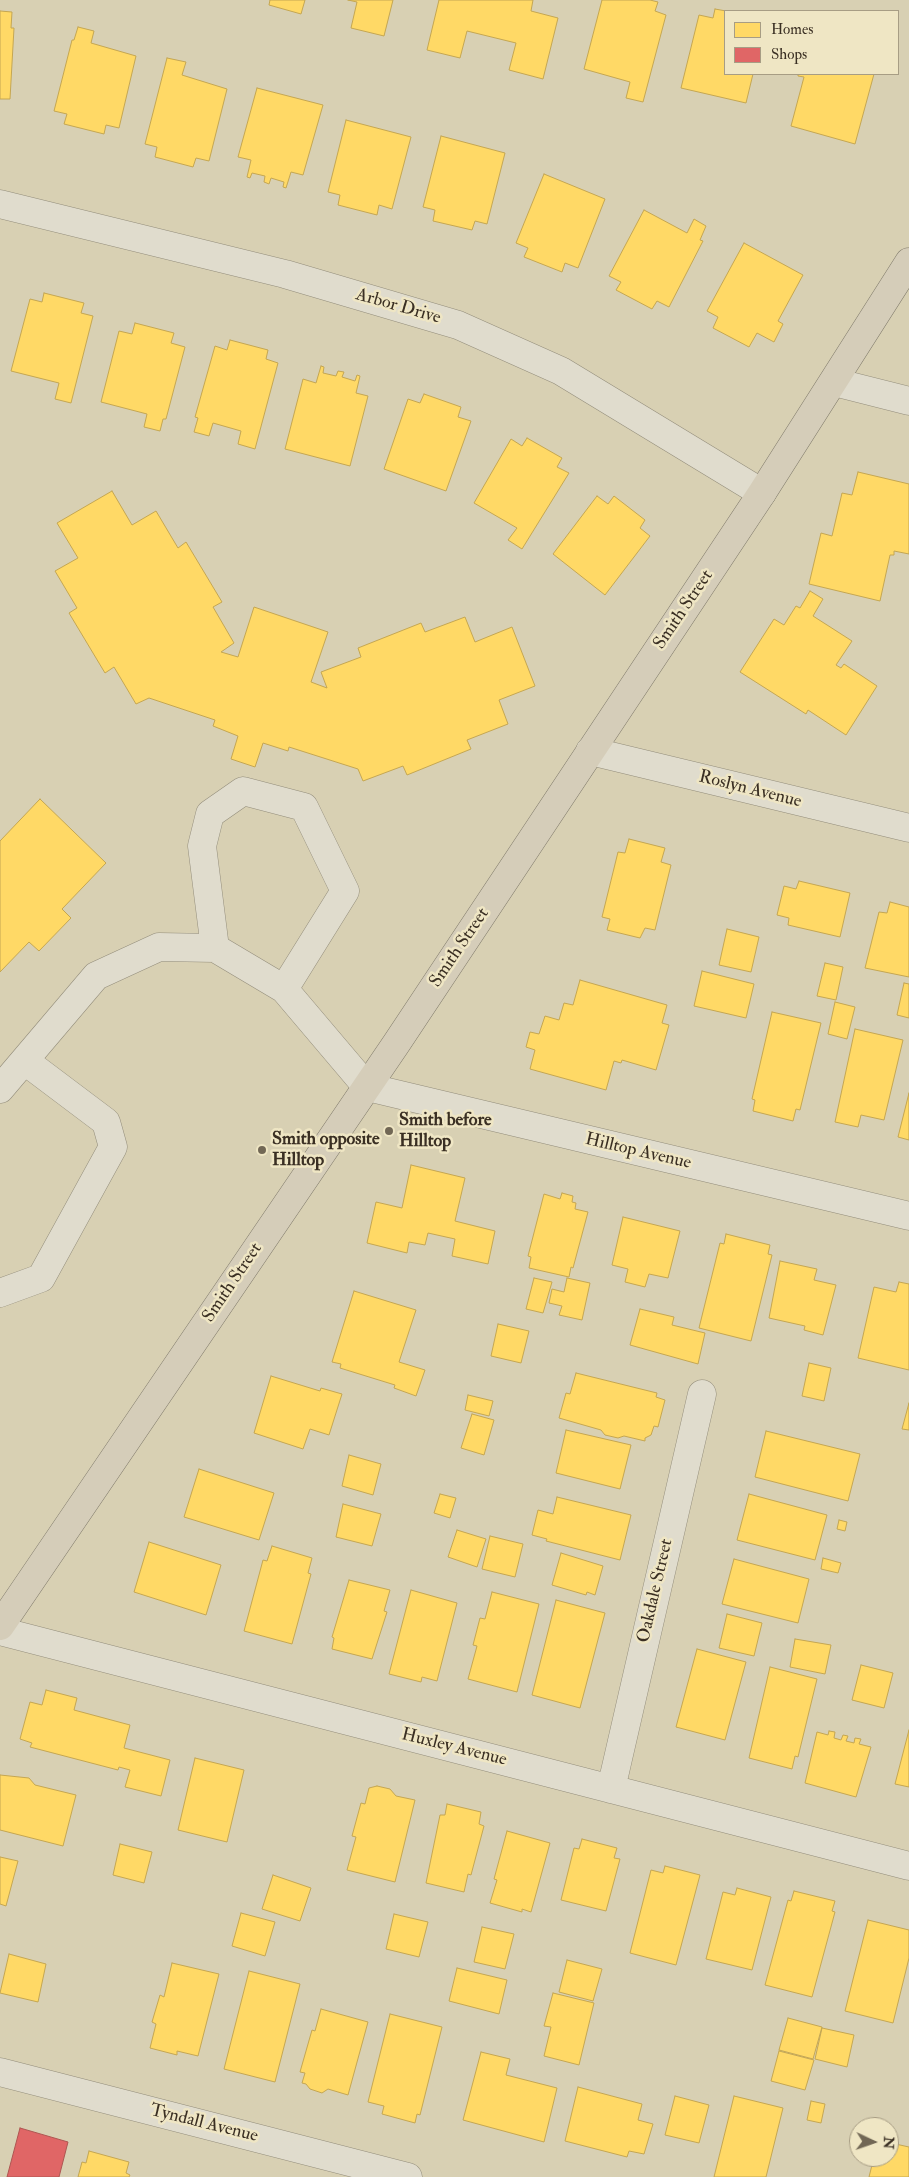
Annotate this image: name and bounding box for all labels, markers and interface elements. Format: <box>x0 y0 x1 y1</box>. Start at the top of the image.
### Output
legend <box>724 10 899 75</box>
text: Homes <box>771 20 813 39</box>
text: Shops <box>771 45 807 64</box>
street label: Arbor Drive <box>353 285 443 329</box>
street label: Smith Street <box>650 566 718 654</box>
street label: Roslyn Avenue <box>696 767 804 813</box>
street label: Smith Street <box>426 904 494 992</box>
place label: Smith before Hilltop <box>399 1110 492 1152</box>
marker: Smith before Hilltop <box>383 1125 395 1137</box>
place label: Smith opposite Hilltop <box>272 1129 379 1172</box>
street label: Hilltop Avenue <box>583 1129 693 1175</box>
marker: Smith opposite Hilltop <box>256 1144 268 1156</box>
street label: Smith Street <box>199 1239 267 1327</box>
street label: Oakdale Street <box>634 1537 678 1645</box>
street label: Huxley Avenue <box>399 1724 509 1772</box>
street label: Tyndall Avenue <box>148 2100 260 2148</box>
north arrow <box>849 2117 899 2167</box>
text: N <box>880 2136 897 2149</box>

